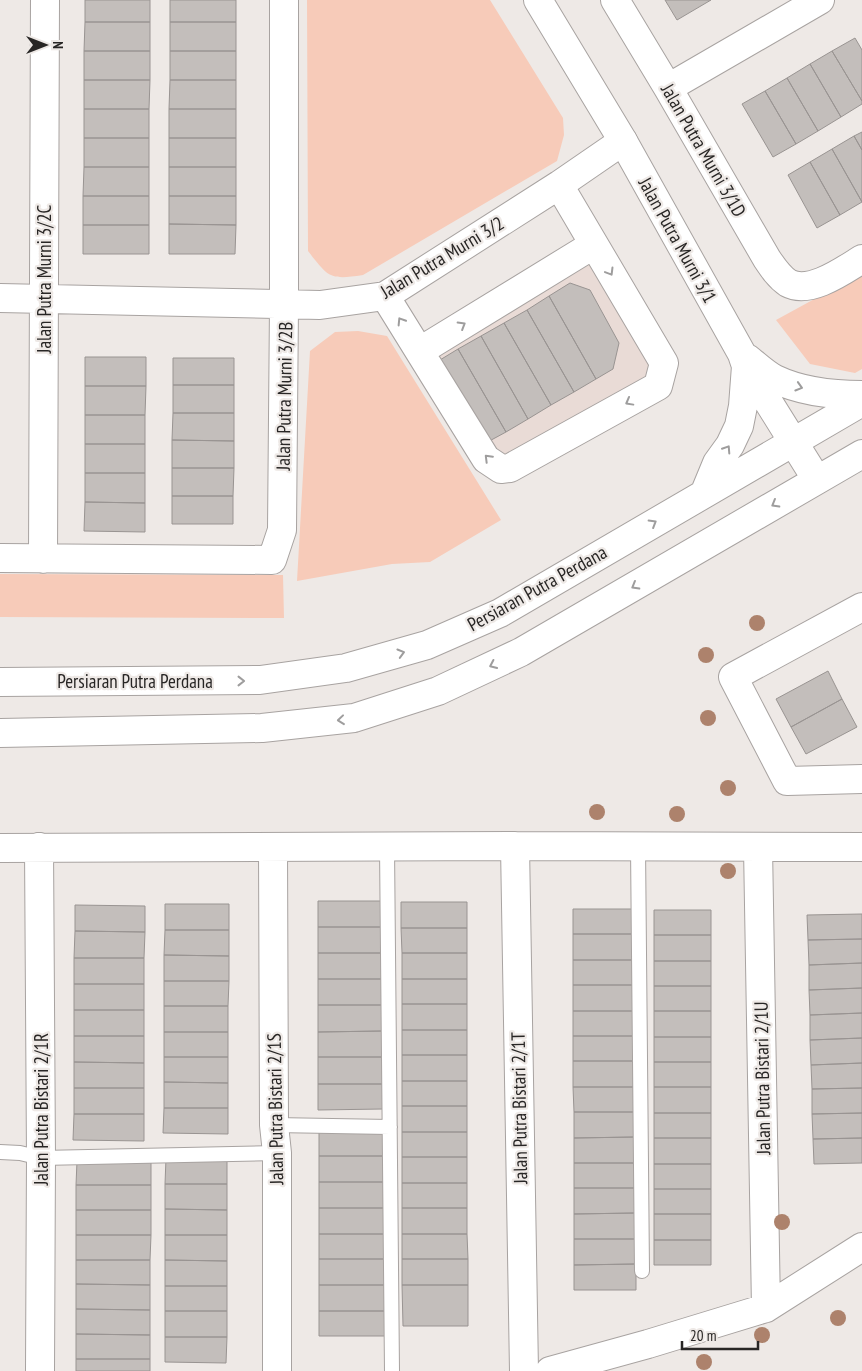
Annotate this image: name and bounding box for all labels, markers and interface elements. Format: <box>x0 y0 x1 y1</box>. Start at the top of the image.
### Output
north arrow <box>20 20 70 70</box>
text: N <box>49 41 67 49</box>
street label: Jalan Putra Murni 3/1D <box>656 78 752 221</box>
street label: Jalan Putra Murni 3/1 <box>633 172 722 307</box>
street label: Jalan Putra Murni 3/2C <box>32 205 56 354</box>
street label: Jalan Putra Murni 3/2 <box>375 211 508 304</box>
one-way arrow <box>603 267 613 276</box>
one-way arrow <box>398 317 408 326</box>
street label: Jalan Putra Murni 3/2B <box>271 321 297 472</box>
one-way arrow <box>456 322 465 332</box>
one-way arrow <box>794 381 802 391</box>
one-way arrow <box>625 396 634 406</box>
one-way arrow <box>720 445 730 454</box>
one-way arrow <box>484 455 493 464</box>
one-way arrow <box>772 498 781 508</box>
one-way arrow <box>648 519 657 529</box>
street label: Persiaran Putra Perdana <box>463 540 611 636</box>
one-way arrow <box>631 579 640 589</box>
one-way arrow <box>396 648 404 658</box>
one-way arrow <box>489 659 498 669</box>
street label: Persiaran Putra Perdana <box>57 669 213 693</box>
one-way arrow <box>237 675 245 686</box>
one-way arrow <box>336 714 344 725</box>
street label: Jalan Putra Bistari 2/1U <box>749 1001 775 1156</box>
street label: Jalan Putra Bistari 2/1T <box>506 1031 532 1185</box>
street label: Jalan Putra Bistari 2/1R <box>29 1033 53 1186</box>
street label: Jalan Putra Bistari 2/1S <box>262 1033 288 1186</box>
scale bar <box>682 1318 758 1350</box>
text: 20 m <box>690 1326 716 1345</box>

